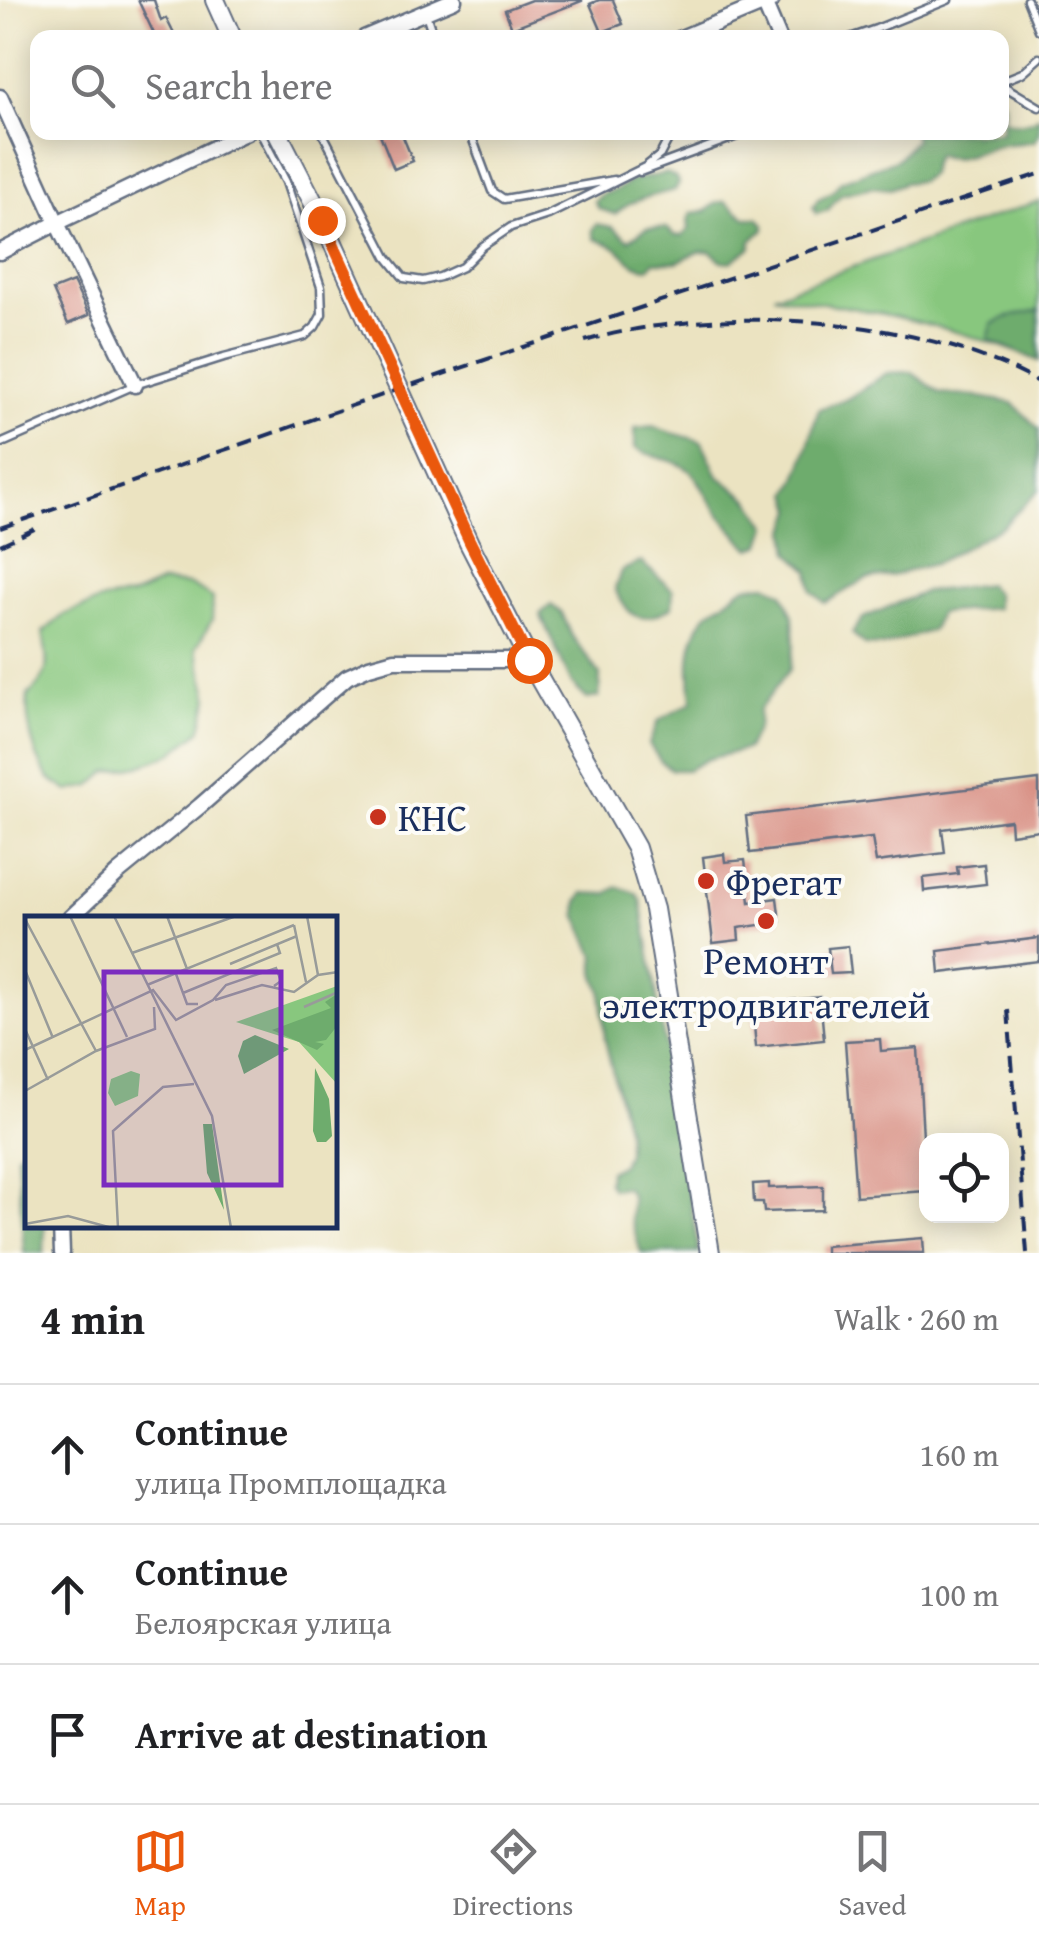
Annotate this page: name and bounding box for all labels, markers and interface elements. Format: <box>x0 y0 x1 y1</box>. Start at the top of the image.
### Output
search box <box>30 30 1009 140</box>
text: Search here <box>145 57 333 113</box>
icon: search <box>65 58 120 113</box>
route end <box>300 198 346 244</box>
route start <box>507 638 553 684</box>
place label: КНС <box>398 789 467 845</box>
marker: КНС <box>367 806 389 828</box>
place label: Фрегат <box>726 853 842 909</box>
marker: Фрегат <box>695 870 717 892</box>
marker: Ремонт электродвигателей <box>755 910 777 932</box>
inset map <box>25 916 338 1228</box>
place label: Ремонт электродвигателей <box>602 932 930 1032</box>
map controls <box>919 1133 1009 1223</box>
button: locate <box>919 1133 1009 1223</box>
text: 4 min <box>40 1288 145 1349</box>
text: Walk · 260 m <box>834 1295 999 1342</box>
text: Continue <box>135 1403 288 1459</box>
icon: ahead <box>40 1427 95 1482</box>
text: 160 m <box>920 1431 999 1478</box>
text: улица Промплощадка <box>135 1459 447 1506</box>
text: Continue <box>135 1543 288 1599</box>
icon: ahead <box>40 1567 95 1622</box>
text: 100 m <box>920 1571 999 1618</box>
text: Белоярская улица <box>135 1599 391 1646</box>
text: Arrive at destination <box>135 1706 488 1762</box>
icon: arrive <box>40 1707 95 1762</box>
tab: Map <box>133 1824 188 1925</box>
tab: Directions <box>453 1824 573 1925</box>
tab: Saved <box>839 1824 906 1925</box>

